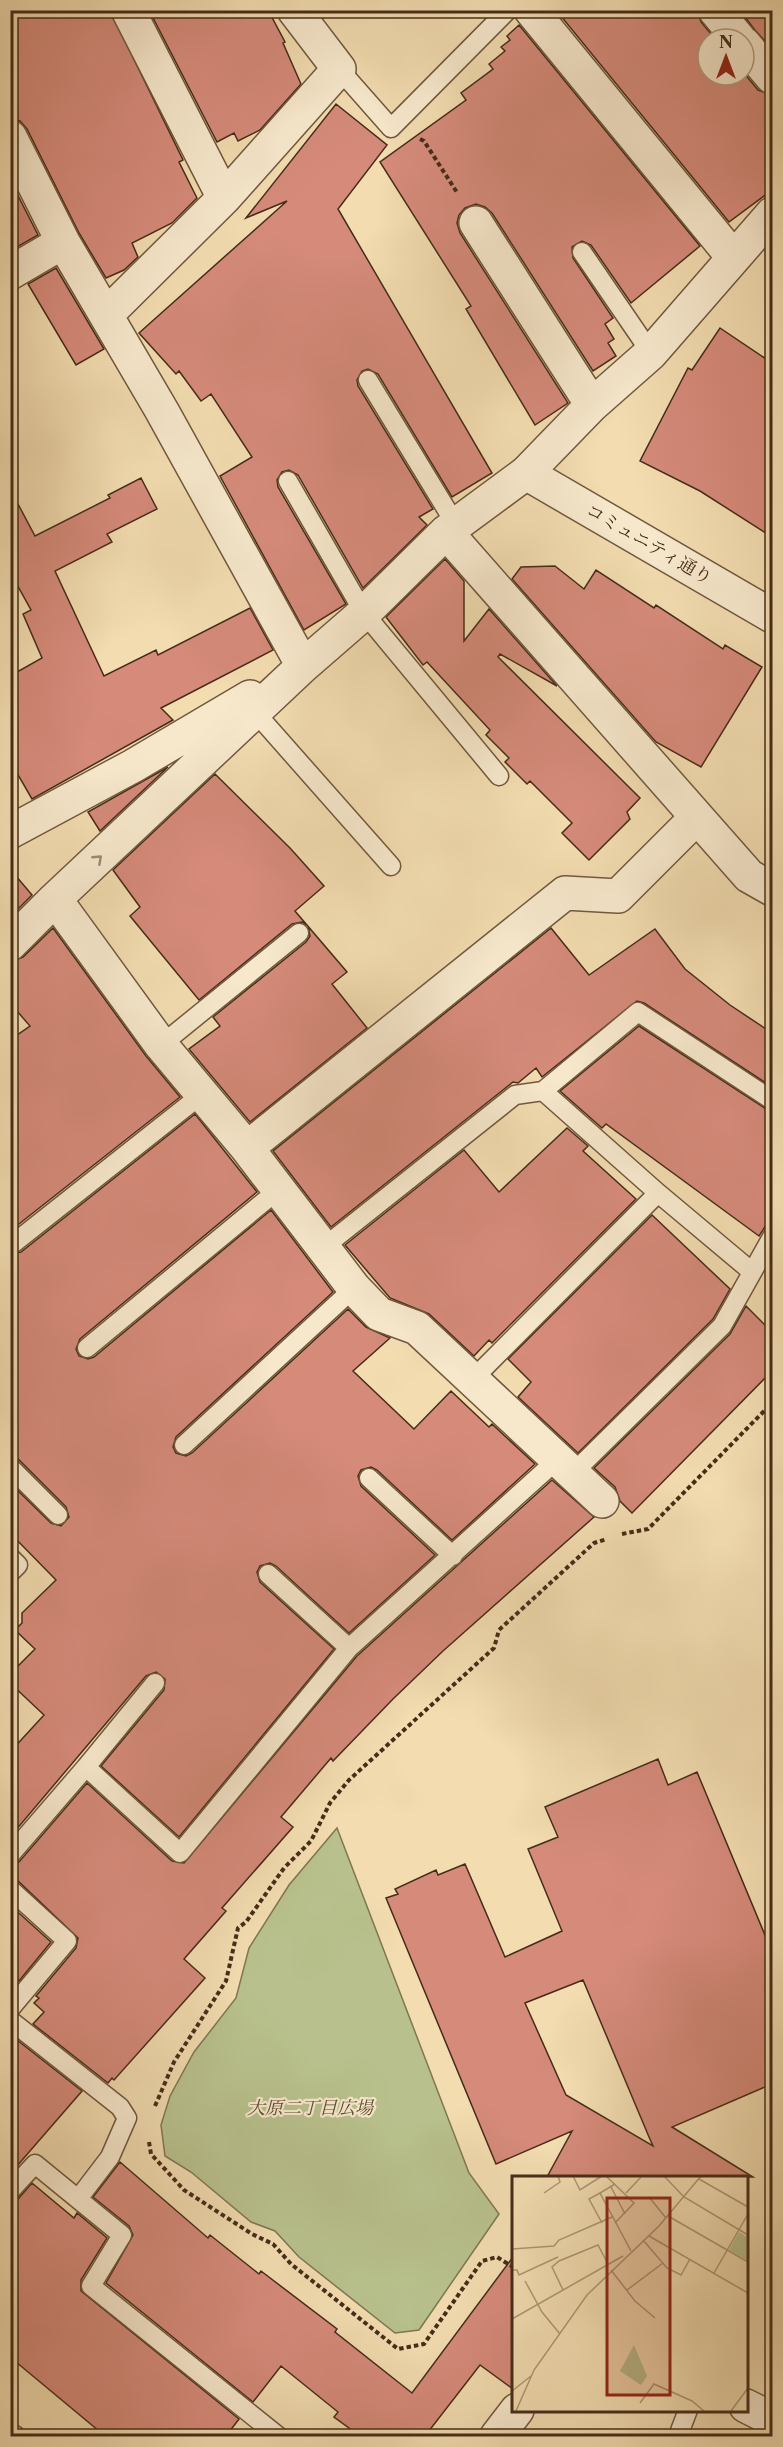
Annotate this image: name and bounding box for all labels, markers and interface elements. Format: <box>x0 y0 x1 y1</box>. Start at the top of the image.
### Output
north arrow <box>696 27 756 87</box>
text: N <box>719 32 733 52</box>
street label: コミュニティ通り <box>582 499 716 589</box>
one-way arrow <box>91 855 101 866</box>
park label: 大原二丁目広場 <box>247 2097 375 2119</box>
inset map <box>512 2176 747 2411</box>

